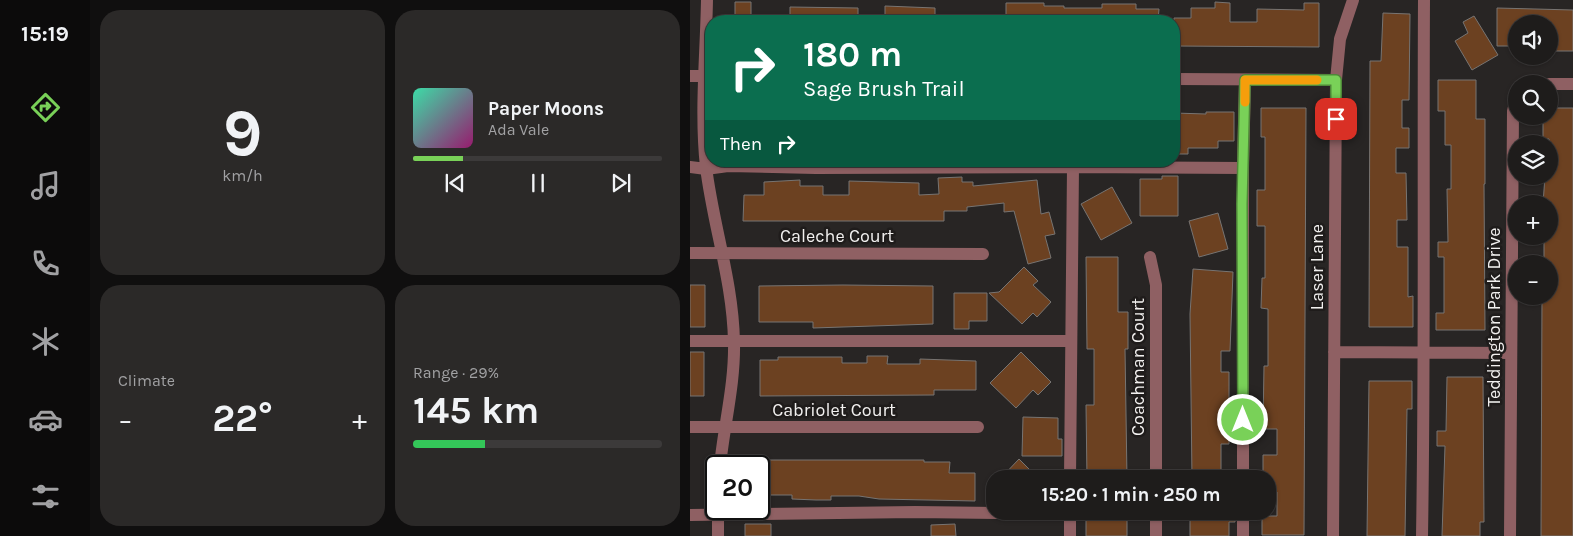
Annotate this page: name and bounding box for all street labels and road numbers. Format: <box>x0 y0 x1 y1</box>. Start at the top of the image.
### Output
street label: Laser Lane <box>1306 224 1328 310</box>
street label: Caleche Court <box>780 225 894 247</box>
street label: Teddington Park Drive <box>1483 227 1505 407</box>
street label: Coachman Court <box>1127 298 1149 436</box>
street label: Cabriolet Court <box>772 399 896 421</box>

